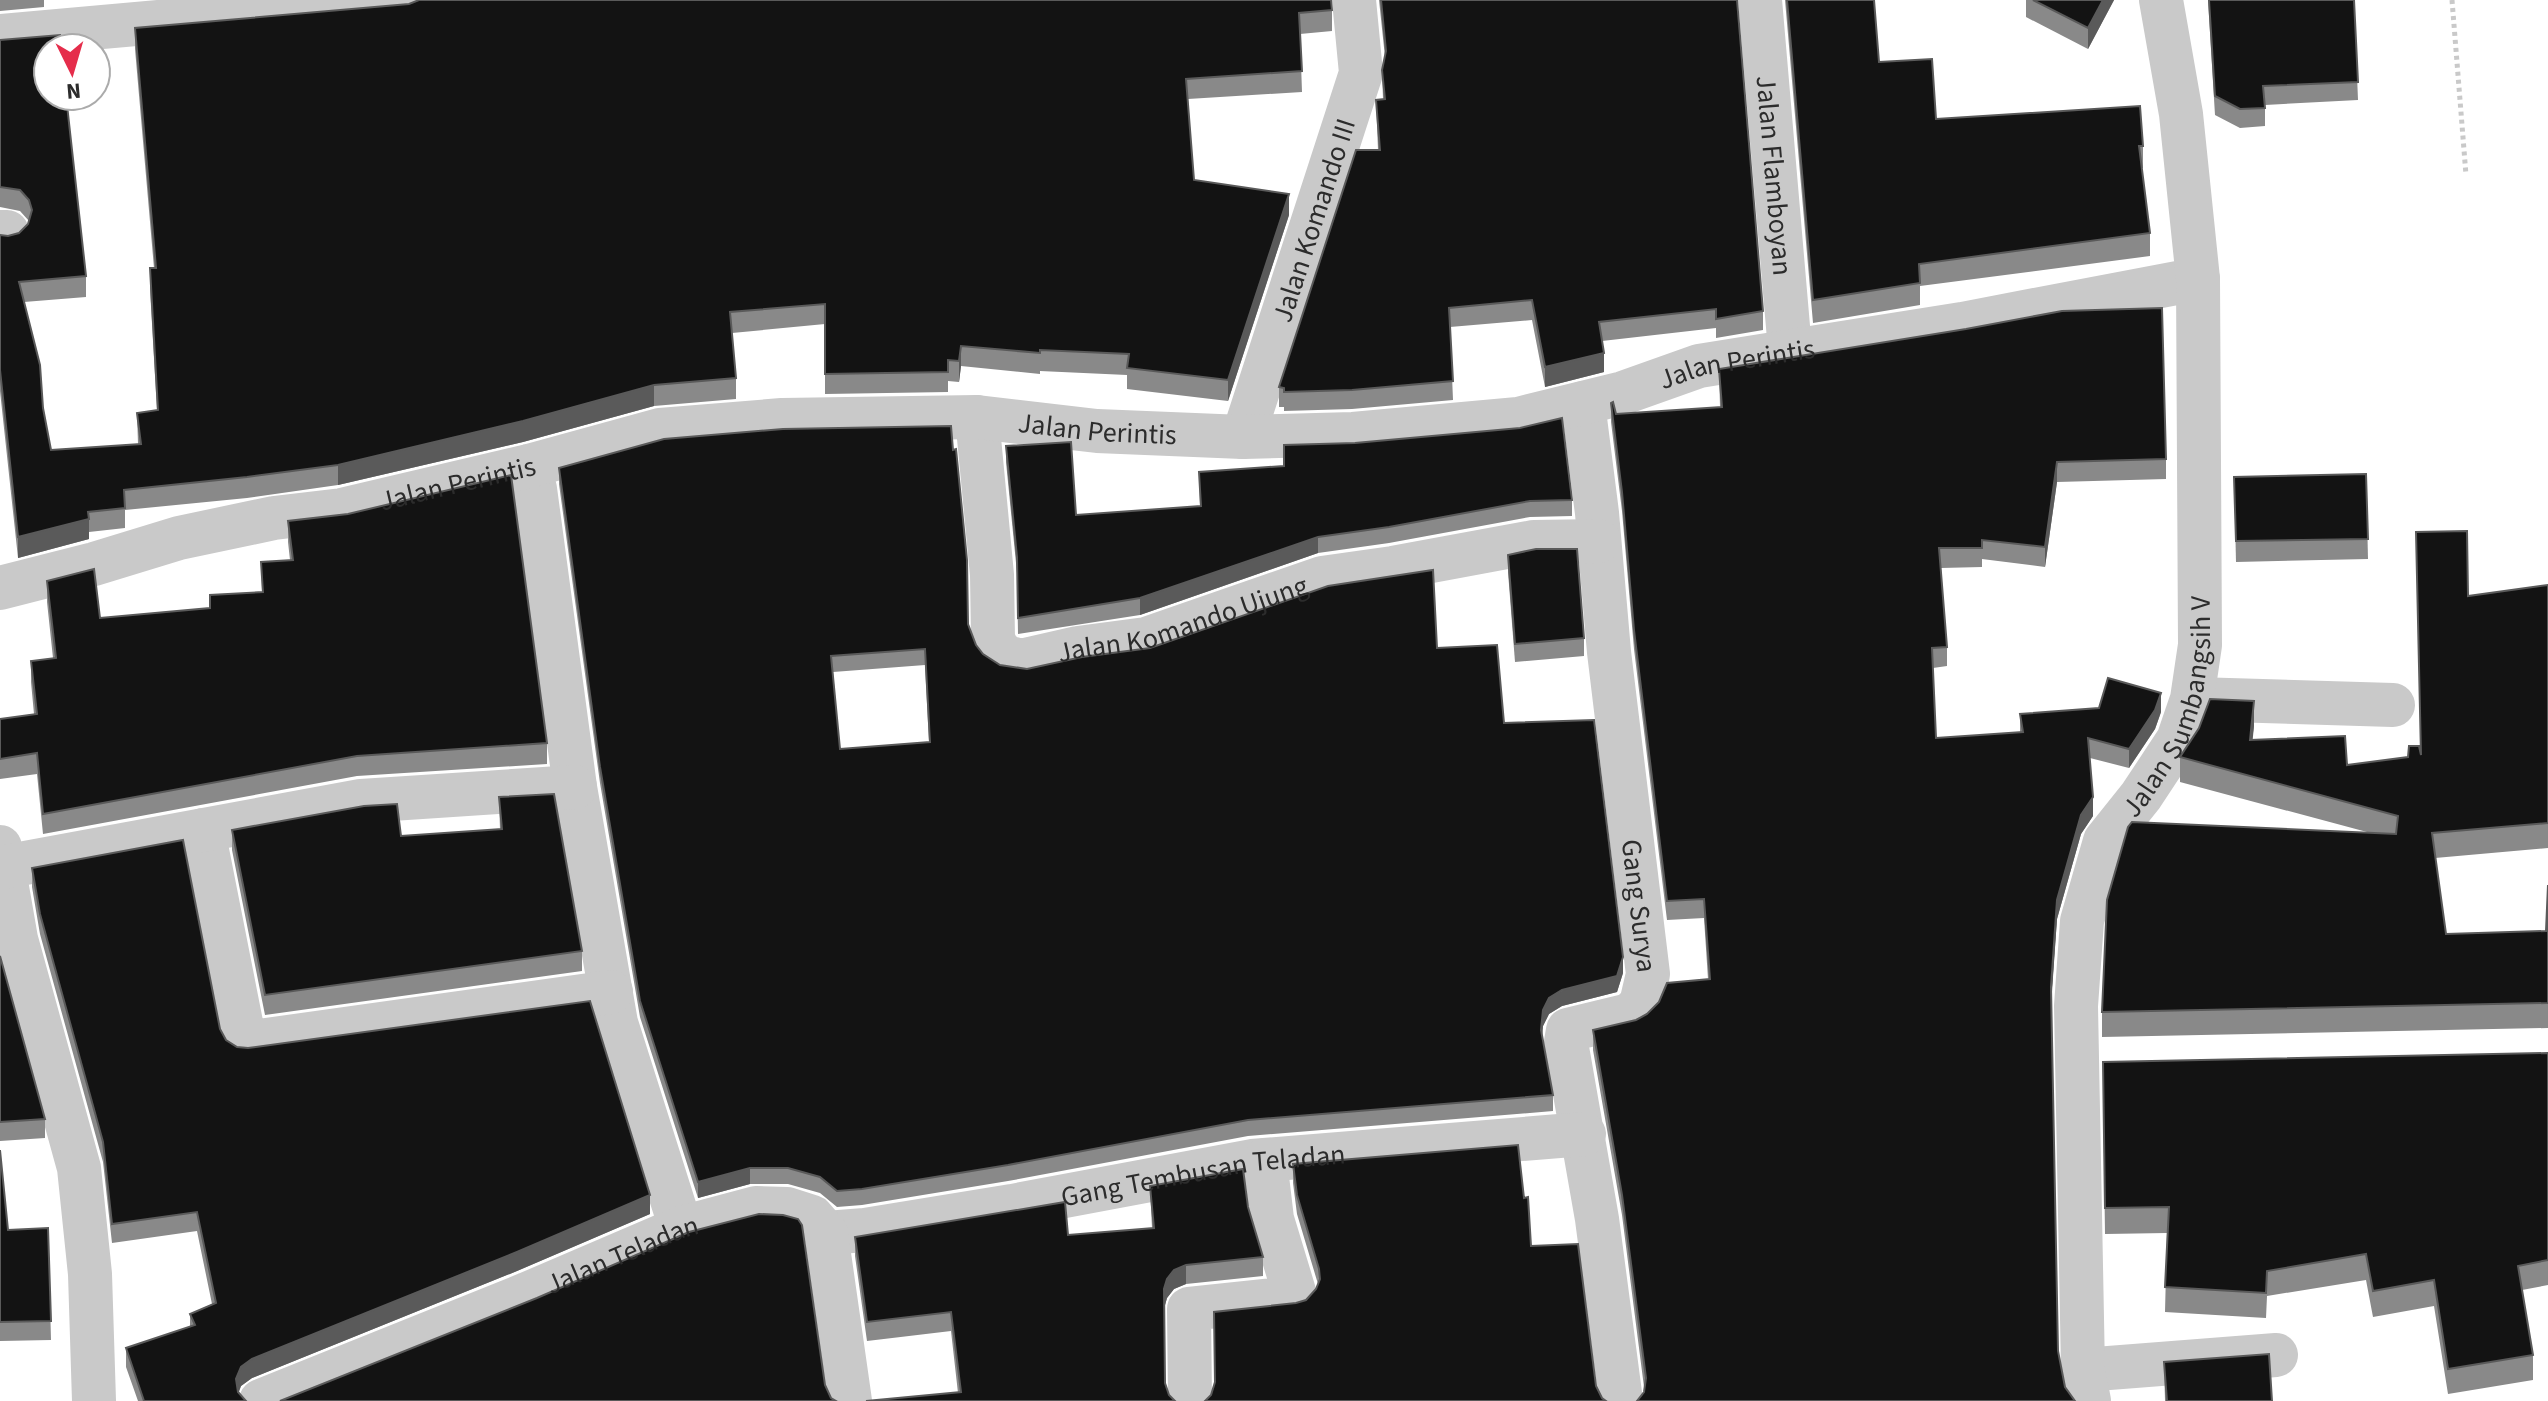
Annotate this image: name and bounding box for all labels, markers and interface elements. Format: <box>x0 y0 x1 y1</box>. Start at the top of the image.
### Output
north arrow <box>32 32 112 112</box>
text: N <box>65 74 82 108</box>
street label: Jalan Flamboyan <box>1746 74 1803 277</box>
street label: Jalan Komando III <box>1263 113 1366 327</box>
street label: Jalan Perintis <box>1653 329 1818 400</box>
street label: Jalan Perintis <box>1016 403 1177 455</box>
street label: Jalan Perintis <box>376 446 540 521</box>
street label: Jalan Komando Ujung <box>1053 565 1314 673</box>
street label: Jalan Sumbangsih V <box>2113 595 2221 826</box>
street label: Gang Surya <box>1611 837 1667 975</box>
street label: Gang Tembusan Teladan <box>1058 1134 1347 1217</box>
street label: Jalan Teladan <box>540 1205 703 1305</box>

